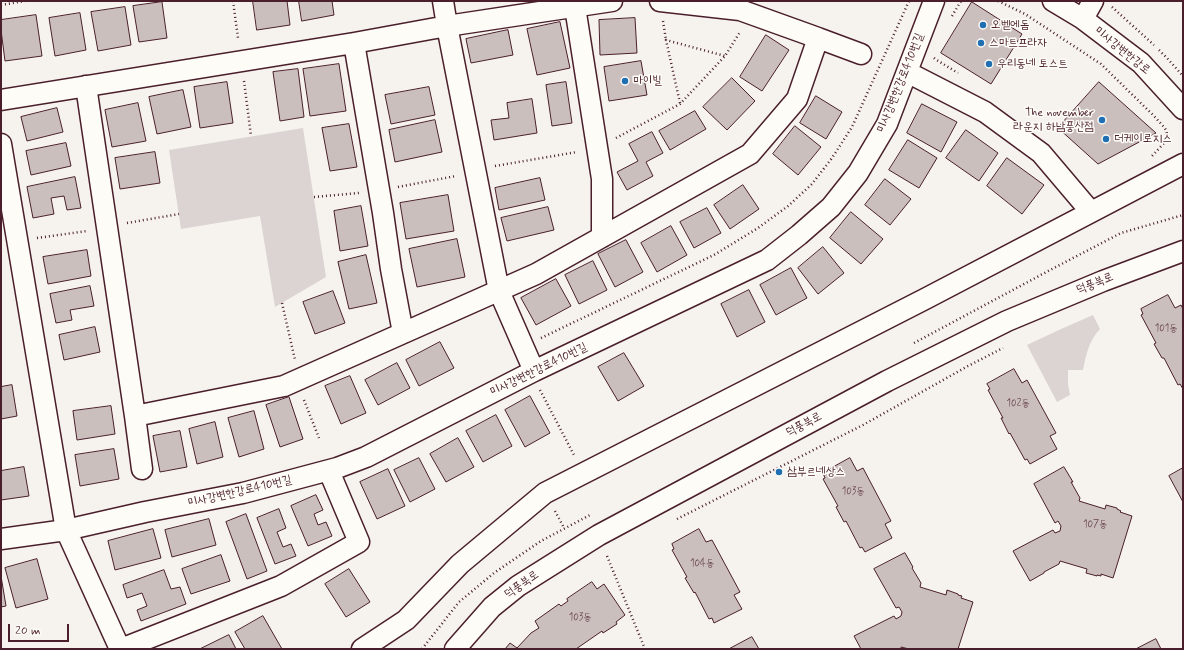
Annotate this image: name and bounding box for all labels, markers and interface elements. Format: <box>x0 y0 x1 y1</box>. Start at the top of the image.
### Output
place label: 오벧에돔 <box>991 18 1030 32</box>
marker: 오벧에돔 <box>978 20 988 30</box>
street label: 미사강변한강로 <box>1091 24 1153 78</box>
street label: 미사강변한강로410번길 <box>874 31 928 135</box>
place label: 스마트프라자 <box>989 36 1047 50</box>
marker: 스마트프라자 <box>976 38 986 48</box>
place label: 우리동네 토스트 <box>997 57 1068 71</box>
marker: 우리동네 토스트 <box>984 59 994 69</box>
place label: 마이빌 <box>633 74 662 88</box>
marker: 마이빌 <box>620 76 630 86</box>
place label: The november 라운지 하남풍산점 <box>1014 106 1094 134</box>
marker: The november 라운지 하남풍산점 <box>1097 115 1107 125</box>
place label: 더케이로지스 <box>1114 132 1172 146</box>
marker: 더케이로지스 <box>1101 134 1111 144</box>
street label: 덕풍북로 <box>1074 270 1116 298</box>
house number: 101동 <box>1155 323 1177 335</box>
street label: 미사강변한강로410번길 <box>488 340 590 400</box>
house number: 102동 <box>1006 398 1030 410</box>
street label: 덕풍북로 <box>784 410 824 440</box>
place label: 삼부르네상스 <box>787 465 845 479</box>
marker: 삼부르네상스 <box>774 467 784 477</box>
street label: 미사강변한강로410번길 <box>187 473 293 511</box>
house number: 103동 <box>842 486 864 498</box>
house number: 107동 <box>1083 519 1107 531</box>
house number: 104동 <box>690 558 714 570</box>
street label: 덕풍북로 <box>502 568 542 602</box>
house number: 103동 <box>569 612 591 624</box>
scale bar <box>10 616 71 642</box>
text: 20 m <box>15 623 41 639</box>

